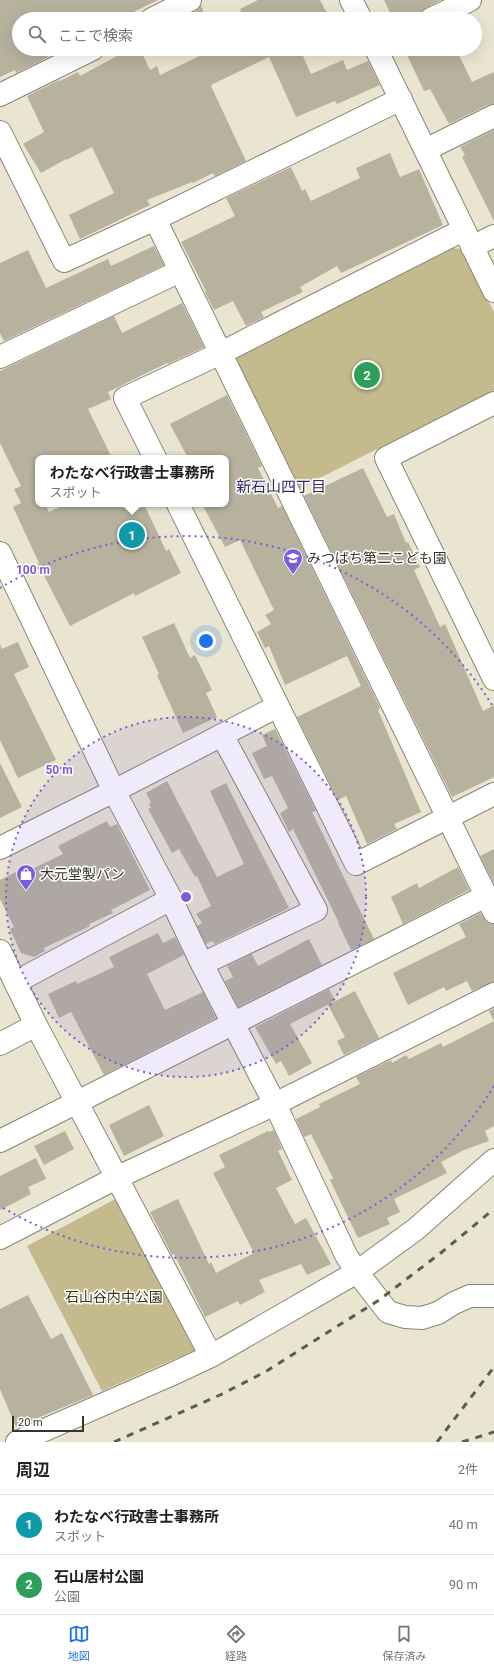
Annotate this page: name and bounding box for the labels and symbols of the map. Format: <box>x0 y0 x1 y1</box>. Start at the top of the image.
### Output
pin: 2 <box>354 360 380 390</box>
district label: 新石山四丁目 <box>236 478 326 496</box>
pin: 1 <box>119 520 145 550</box>
school or university icon: みつばち第二こども園 <box>282 547 304 575</box>
place label: みつばち第二こども園 <box>307 550 447 566</box>
text: 100 m <box>16 563 50 577</box>
your location <box>196 631 216 651</box>
text: 50 m <box>45 763 73 777</box>
shop icon: 大元堂製パン <box>15 863 37 891</box>
place label: 大元堂製パン <box>40 866 125 882</box>
centre of rings <box>179 890 193 904</box>
park label: 石山谷内中公園 <box>65 1289 163 1305</box>
scale bar <box>12 1414 84 1433</box>

